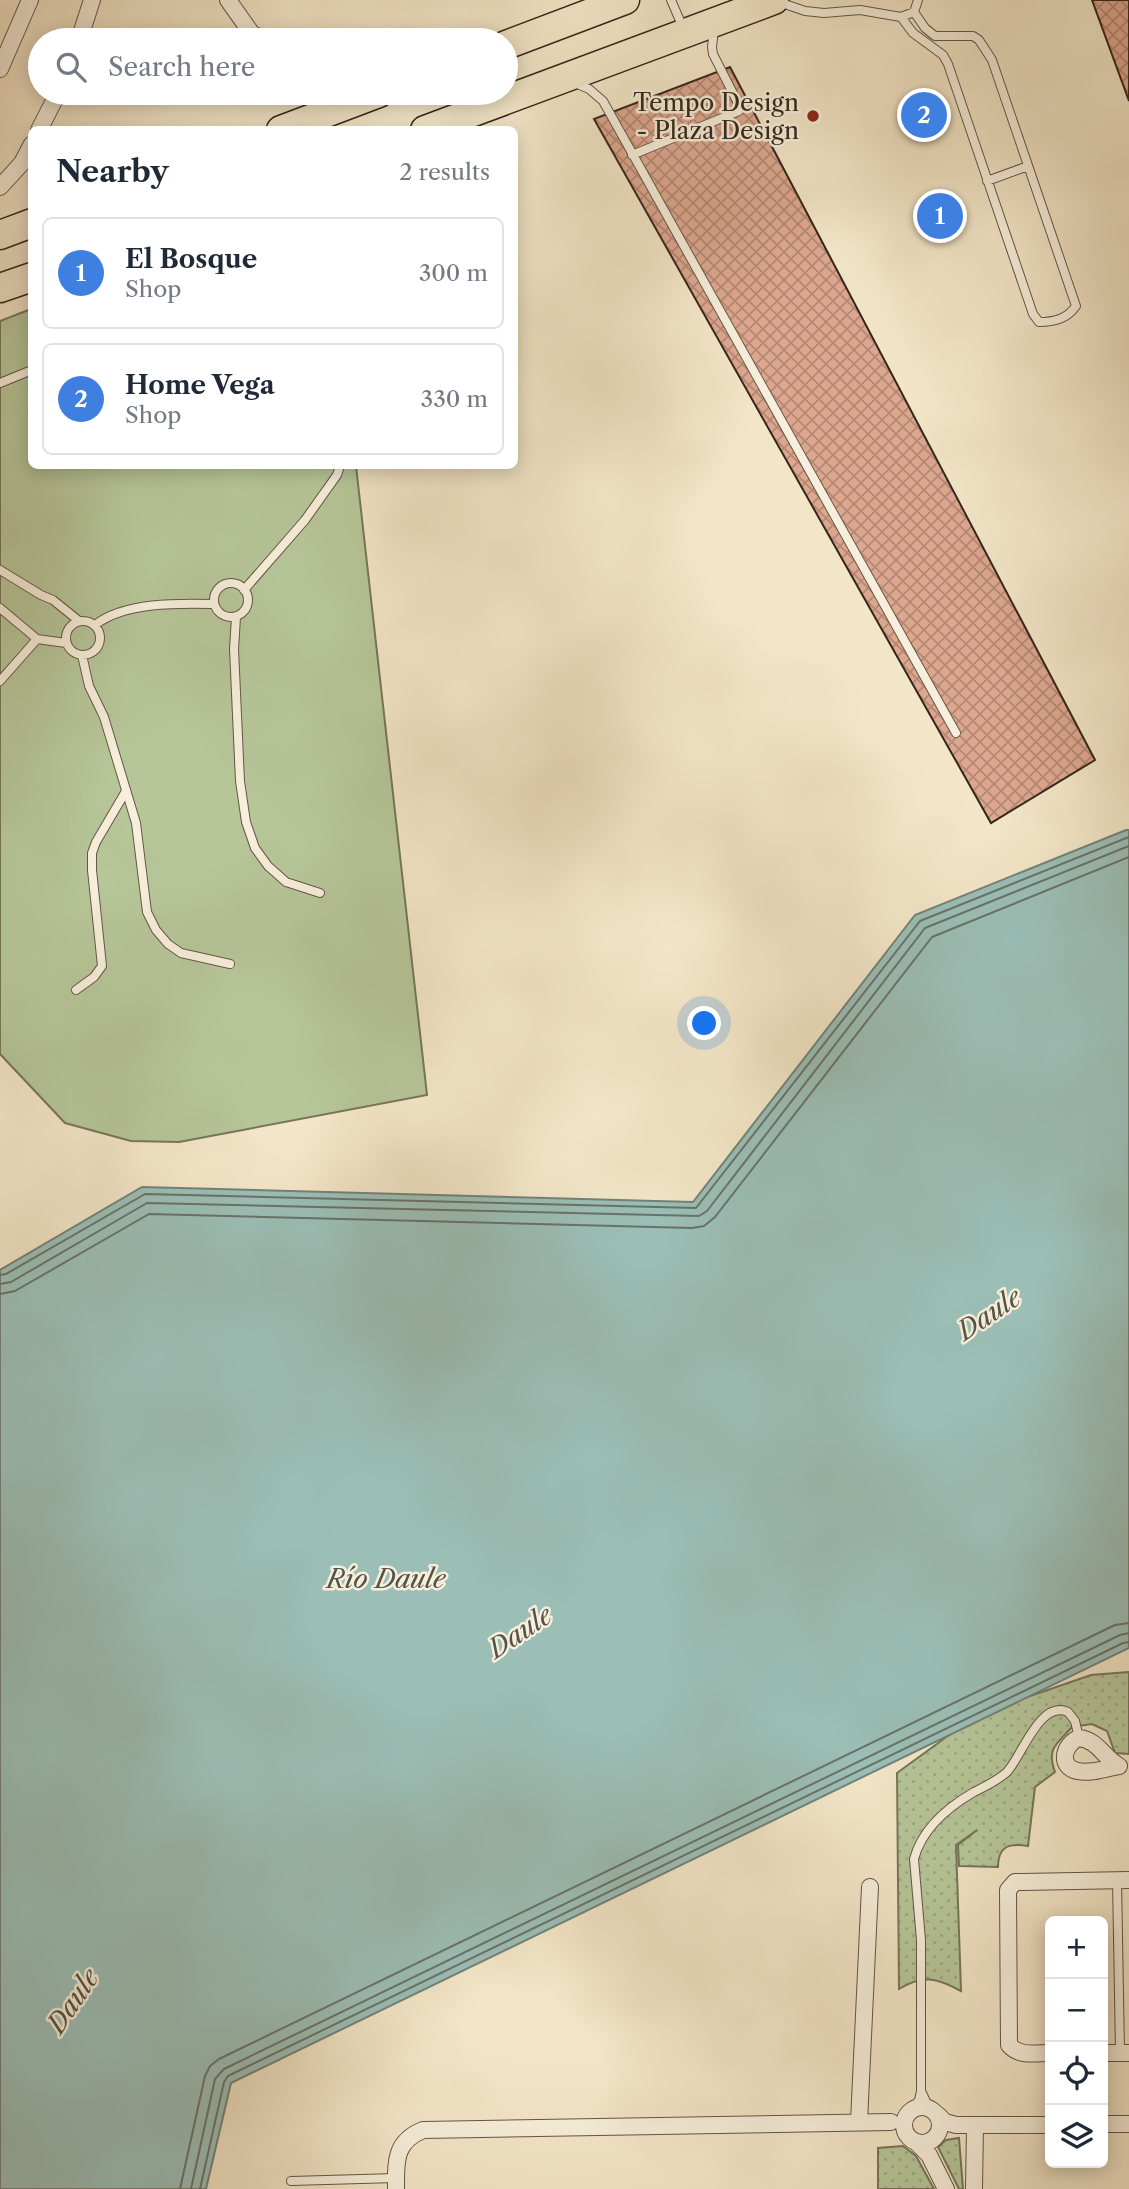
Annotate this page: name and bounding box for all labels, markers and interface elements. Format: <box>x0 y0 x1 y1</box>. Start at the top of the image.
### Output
search box <box>28 28 518 105</box>
icon: search <box>52 48 90 86</box>
text: Search here <box>108 51 255 83</box>
place label: Tempo Design - Plaza Design <box>633 88 799 145</box>
pin: 2 <box>901 89 947 141</box>
marker: Tempo Design - Plaza Design <box>805 108 821 124</box>
text: Nearby <box>56 153 169 190</box>
text: 2 results <box>399 158 490 186</box>
pin: 1 <box>917 190 963 242</box>
text: El Bosque <box>125 243 257 275</box>
text: 1 <box>76 259 86 287</box>
text: 300 m <box>419 259 488 287</box>
text: Shop <box>125 275 181 303</box>
text: Home Vega <box>125 369 275 401</box>
text: 2 <box>74 385 88 413</box>
text: 330 m <box>421 385 488 413</box>
text: Shop <box>125 401 181 429</box>
your location <box>687 1006 721 1040</box>
water label: Daule <box>949 1280 1028 1348</box>
water label: Río Daule <box>324 1563 447 1595</box>
water label: Daule <box>480 1598 559 1666</box>
map controls <box>1045 1916 1108 2168</box>
button: + <box>1045 1916 1108 1979</box>
water label: Daule <box>39 1962 107 2041</box>
button: − <box>1045 1979 1108 2042</box>
button: locate <box>1045 2042 1108 2105</box>
button: layers <box>1045 2105 1108 2168</box>

